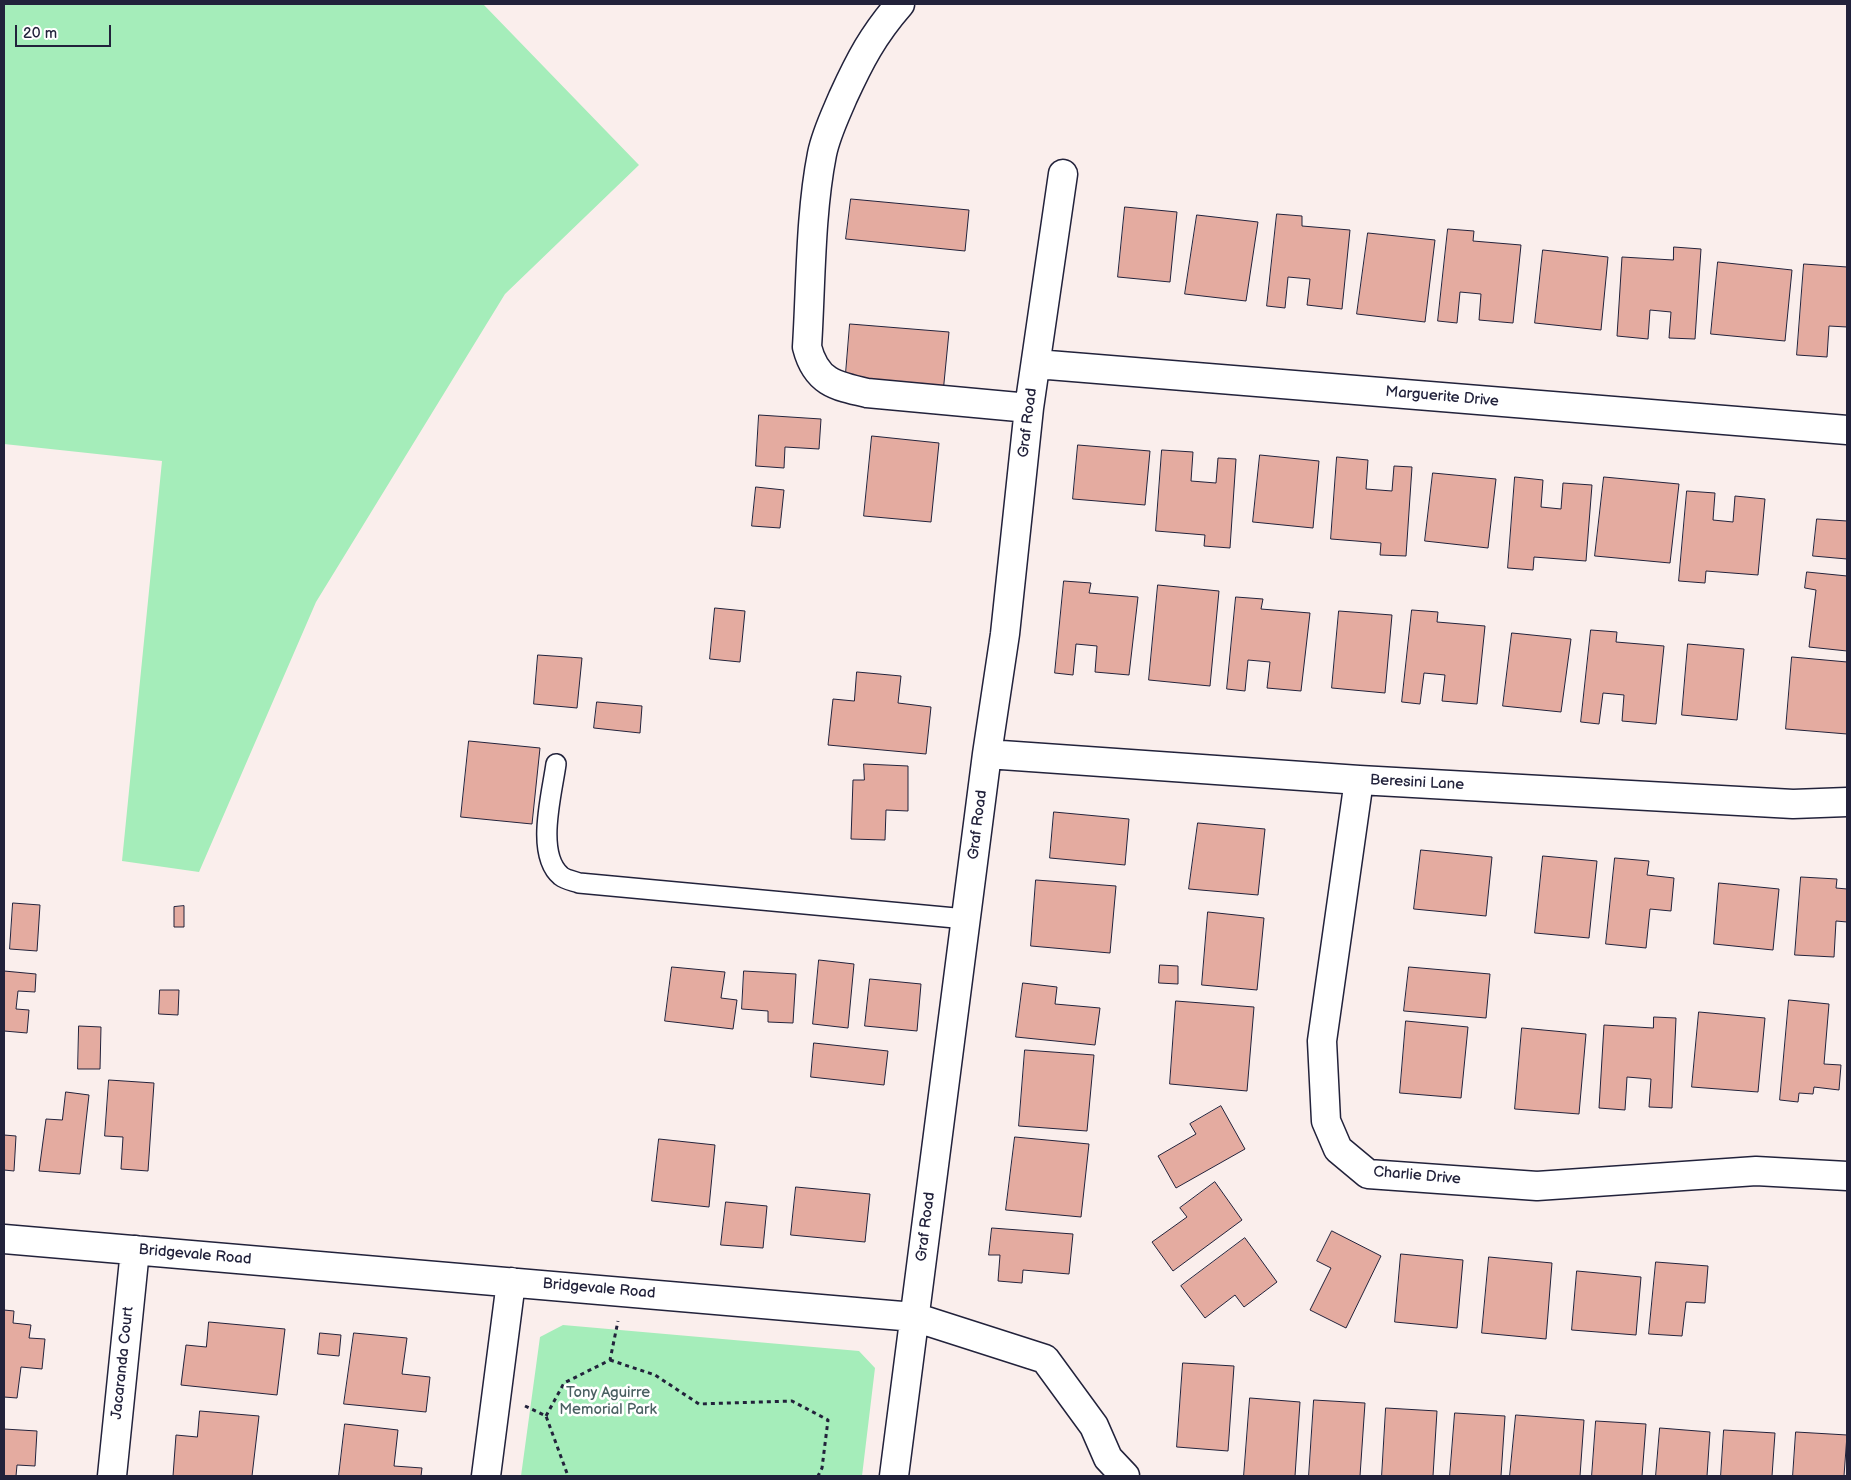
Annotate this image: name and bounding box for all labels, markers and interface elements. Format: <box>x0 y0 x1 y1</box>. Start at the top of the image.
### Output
scale bar <box>18 15 114 47</box>
text: 20 m <box>23 24 57 43</box>
street label: Marguerite Drive <box>1385 383 1499 411</box>
street label: Graf Road <box>1015 387 1041 459</box>
street label: Beresini Lane <box>1370 772 1464 794</box>
street label: Graf Road <box>965 789 991 861</box>
street label: Charlie Drive <box>1372 1163 1462 1189</box>
street label: Graf Road <box>913 1191 939 1263</box>
street label: Bridgevale Road <box>138 1241 252 1269</box>
street label: Bridgevale Road <box>542 1275 656 1303</box>
street label: Jacaranda Court <box>108 1306 138 1420</box>
park label: Tony Aguirre Memorial Park <box>559 1384 657 1419</box>

